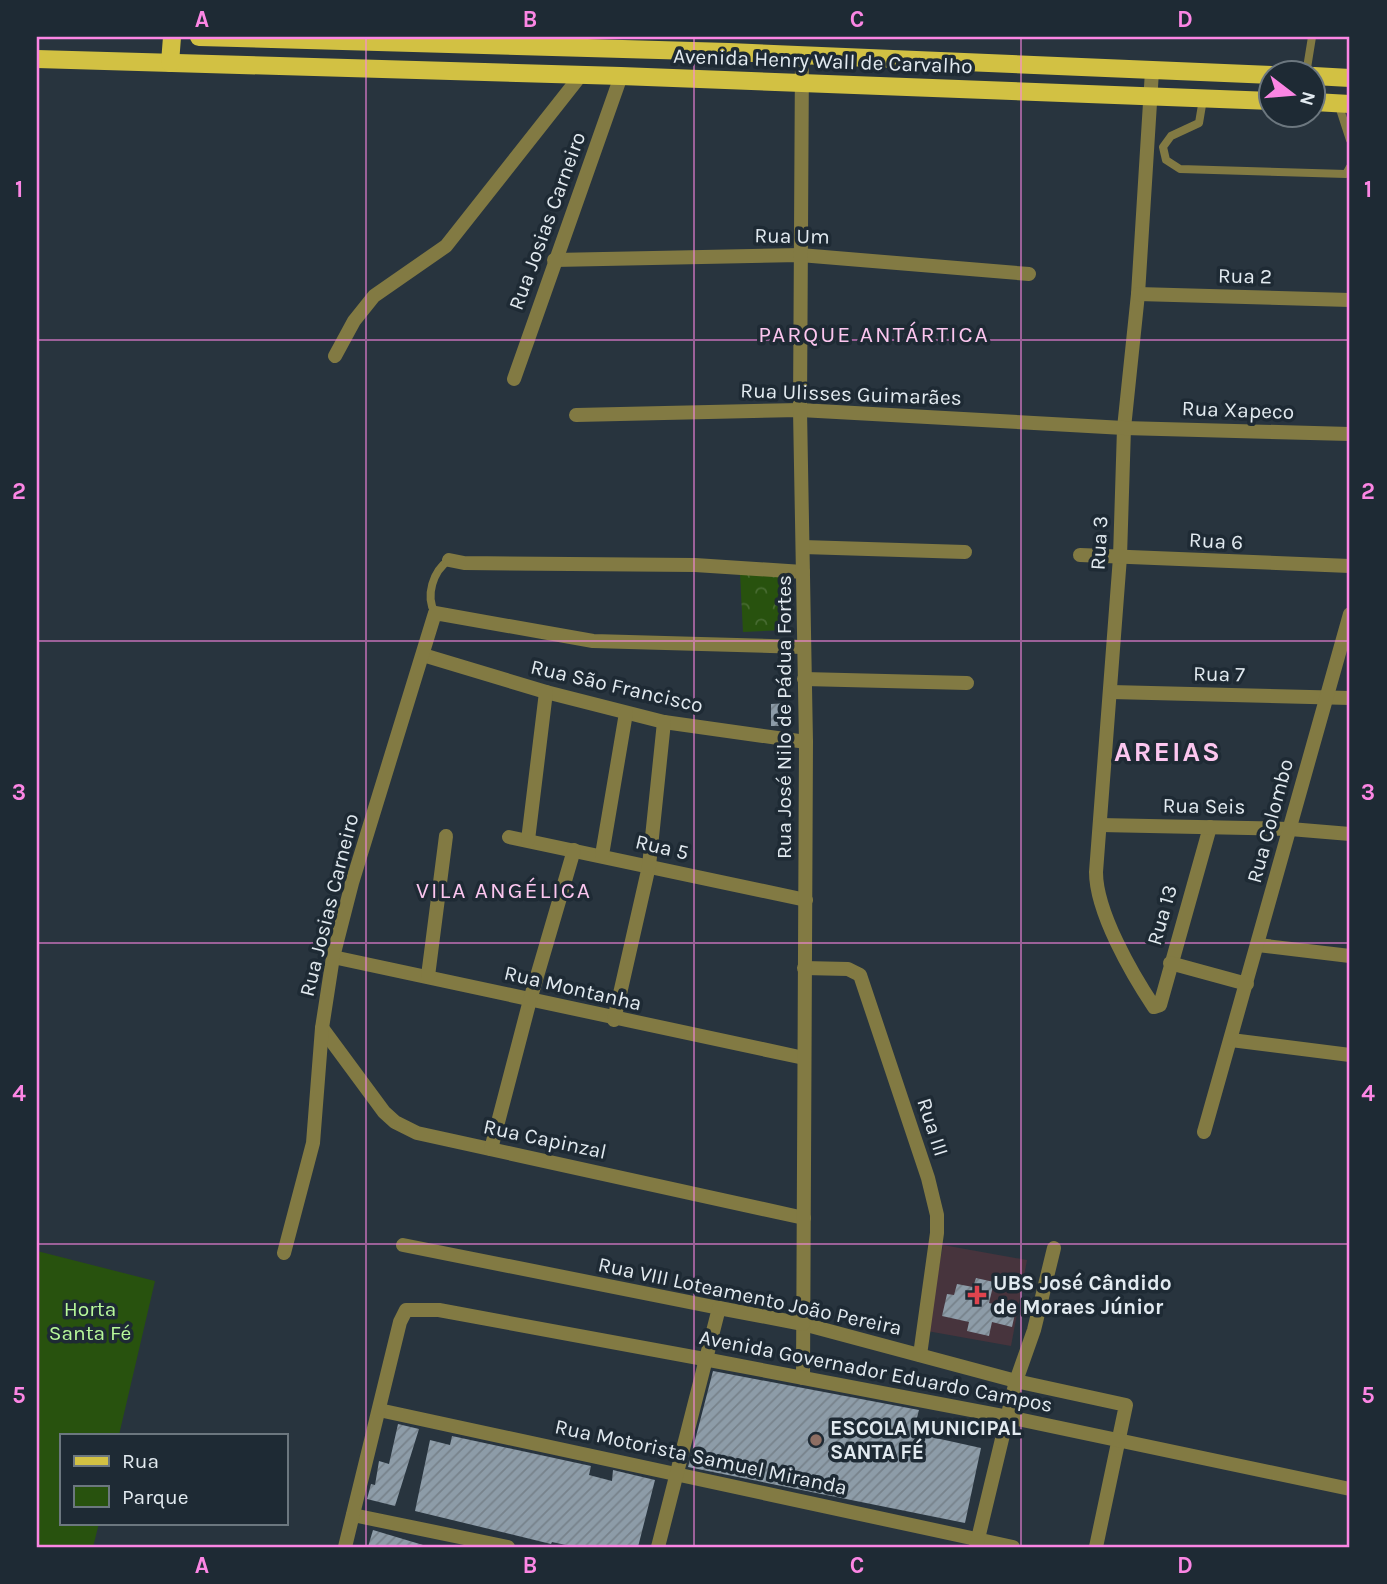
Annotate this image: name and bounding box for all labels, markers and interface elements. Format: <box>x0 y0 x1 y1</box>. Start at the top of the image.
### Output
text: A <box>195 6 209 33</box>
text: B <box>523 6 537 33</box>
text: C <box>850 6 864 33</box>
text: D <box>1177 6 1193 33</box>
street label: Avenida Henry Wall de Carvalho <box>673 44 973 78</box>
north arrow <box>1258 60 1328 130</box>
text: N <box>1295 89 1320 108</box>
street label: Rua Josias Carneiro <box>504 129 590 313</box>
text: 1 <box>15 176 23 203</box>
text: 1 <box>1364 176 1372 203</box>
street label: Rua Um <box>754 223 830 249</box>
street label: Rua 2 <box>1218 264 1272 288</box>
district label: PARQUE ANTÁRTICA <box>758 321 990 348</box>
street label: Rua Ulisses Guimarães <box>740 378 962 410</box>
street label: Rua Xapeco <box>1181 396 1295 424</box>
text: 2 <box>12 478 26 505</box>
text: 2 <box>1361 478 1375 505</box>
street label: Rua 3 <box>1086 515 1112 571</box>
street label: Rua 6 <box>1188 528 1244 554</box>
street label: Rua José Nilo de Pádua Fortes <box>772 575 796 859</box>
street label: Rua São Francisco <box>528 654 706 718</box>
street label: Rua 7 <box>1193 662 1245 686</box>
district label: AREIAS <box>1114 735 1222 768</box>
street label: Rua Colombo <box>1242 756 1298 886</box>
text: 3 <box>12 779 26 806</box>
text: 3 <box>1361 779 1375 806</box>
street label: Rua Seis <box>1162 793 1246 819</box>
street label: Rua Josias Carneiro <box>295 811 363 999</box>
street label: Rua 5 <box>633 829 691 865</box>
district label: VILA ANGÉLICA <box>416 877 592 904</box>
street label: Rua 13 <box>1142 882 1182 948</box>
street label: Rua Montanha <box>502 961 644 1015</box>
text: 4 <box>12 1080 26 1107</box>
text: 4 <box>1361 1080 1375 1107</box>
street label: Rua III <box>912 1095 954 1159</box>
street label: Rua Capinzal <box>481 1114 609 1164</box>
street label: Rua VIII Loteamento João Pereira <box>596 1252 904 1340</box>
place label: UBS José Cândido de Moraes Júnior <box>993 1271 1172 1319</box>
marker: UBS José Cândido de Moraes Júnior <box>967 1285 987 1305</box>
park label: Horta Santa Fé <box>49 1297 131 1345</box>
street label: Avenida Governador Eduardo Campos <box>697 1325 1055 1417</box>
text: 5 <box>12 1382 26 1409</box>
text: 5 <box>1361 1382 1375 1409</box>
street label: Rua Motorista Samuel Miranda <box>553 1414 849 1500</box>
place label: ESCOLA MUNICIPAL SANTA FÉ <box>830 1416 1022 1464</box>
marker: ESCOLA MUNICIPAL SANTA FÉ <box>808 1432 824 1448</box>
legend <box>60 1434 287 1524</box>
text: Rua <box>122 1449 159 1473</box>
text: Parque <box>122 1485 189 1509</box>
text: A <box>195 1552 209 1579</box>
text: B <box>523 1552 537 1579</box>
text: C <box>850 1552 864 1579</box>
text: D <box>1177 1552 1193 1579</box>

